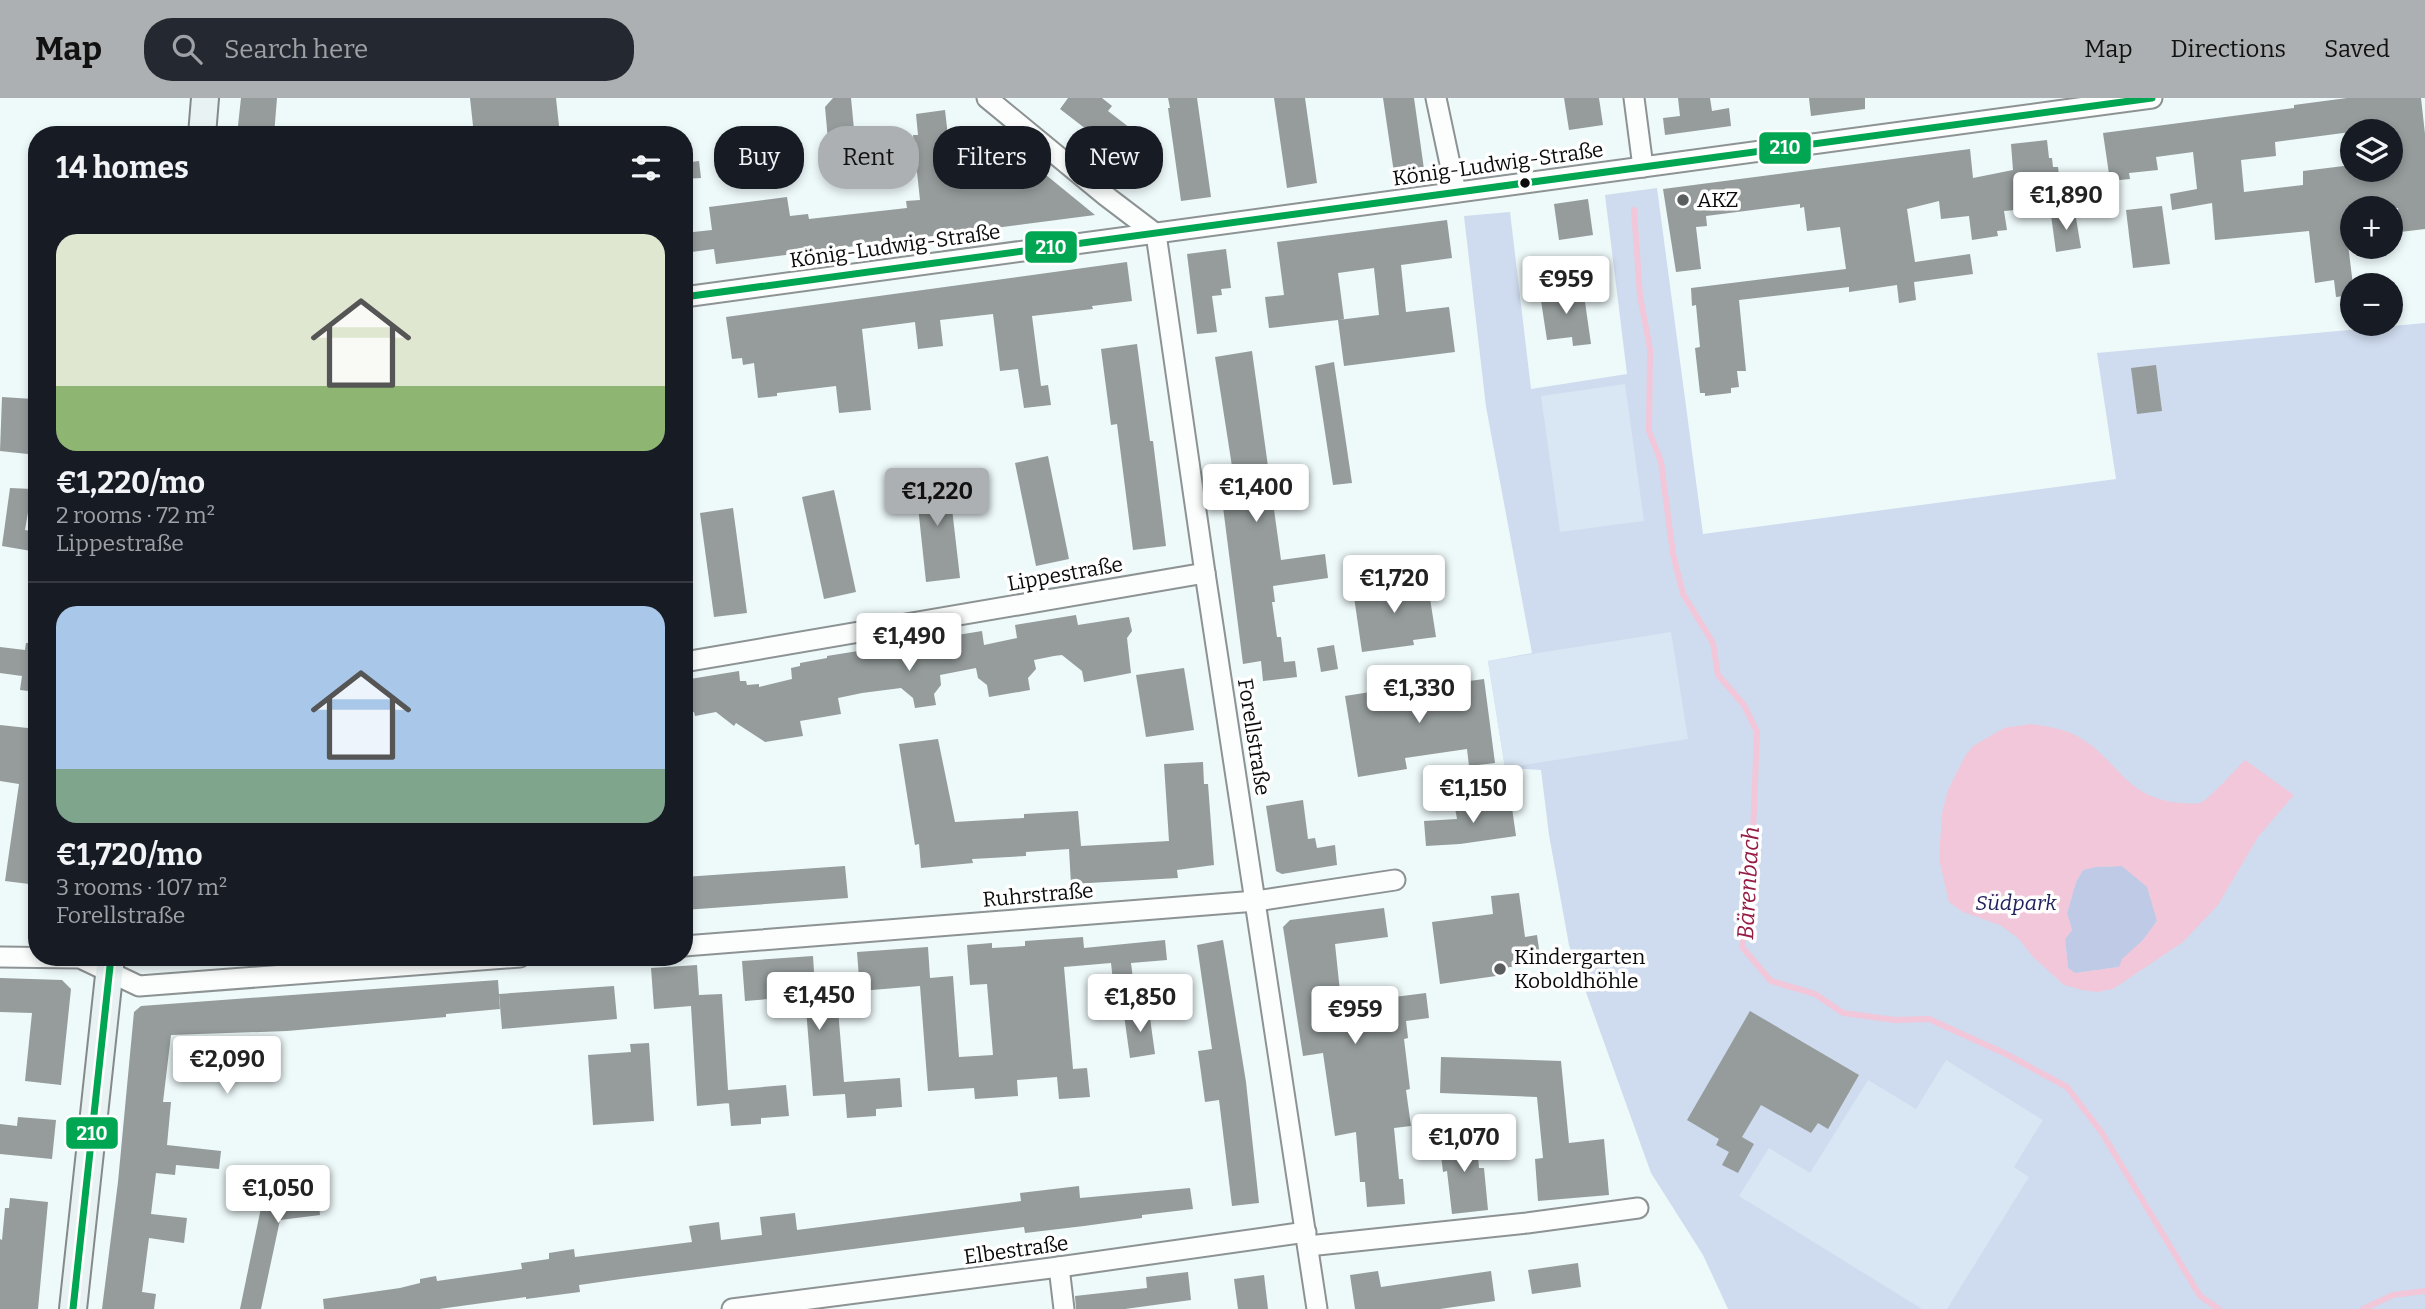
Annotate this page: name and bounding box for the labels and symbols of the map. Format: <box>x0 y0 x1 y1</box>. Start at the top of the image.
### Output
line badge: 210 <box>1758 131 1812 165</box>
street label: König-Ludwig-Straße <box>1391 136 1605 192</box>
text: 210 <box>1770 136 1800 159</box>
pin: €1,890 <box>2009 172 2123 232</box>
unlabelled marker <box>1518 176 1532 190</box>
place label: AKZ <box>1697 187 1739 213</box>
marker: AKZ <box>1675 192 1691 208</box>
street label: König-Ludwig-Straße <box>788 218 1002 274</box>
line badge: 210 <box>1024 230 1078 264</box>
text: 210 <box>1036 236 1066 259</box>
pin: €959 <box>1525 256 1607 316</box>
pin: €1,400 <box>1199 464 1313 524</box>
pin: €1,220 <box>880 468 994 528</box>
street label: Lippestraße <box>1005 551 1125 597</box>
pin: €1,720 <box>1337 556 1451 615</box>
pin: €1,490 <box>852 614 966 673</box>
pin: €1,330 <box>1362 666 1476 725</box>
street label: Forellstraße <box>1232 677 1276 797</box>
pin: €1,150 <box>1416 766 1530 825</box>
water label: Bärenbach <box>1731 826 1765 940</box>
street label: Ruhrstraße <box>981 877 1095 913</box>
park label: Südpark <box>1975 890 2057 916</box>
place label: Kindergarten Koboldhöhle <box>1514 944 1645 994</box>
marker: Kindergarten Koboldhöhle <box>1492 961 1508 977</box>
pin: €1,450 <box>762 972 876 1032</box>
pin: €1,850 <box>1083 974 1197 1034</box>
pin: €959 <box>1314 986 1396 1046</box>
pin: €2,090 <box>170 1037 284 1096</box>
pin: €1,070 <box>1407 1114 1521 1174</box>
line badge: 210 <box>65 1116 119 1150</box>
text: 210 <box>77 1122 107 1145</box>
pin: €1,050 <box>221 1166 335 1225</box>
street label: Elbestraße <box>962 1230 1070 1270</box>

